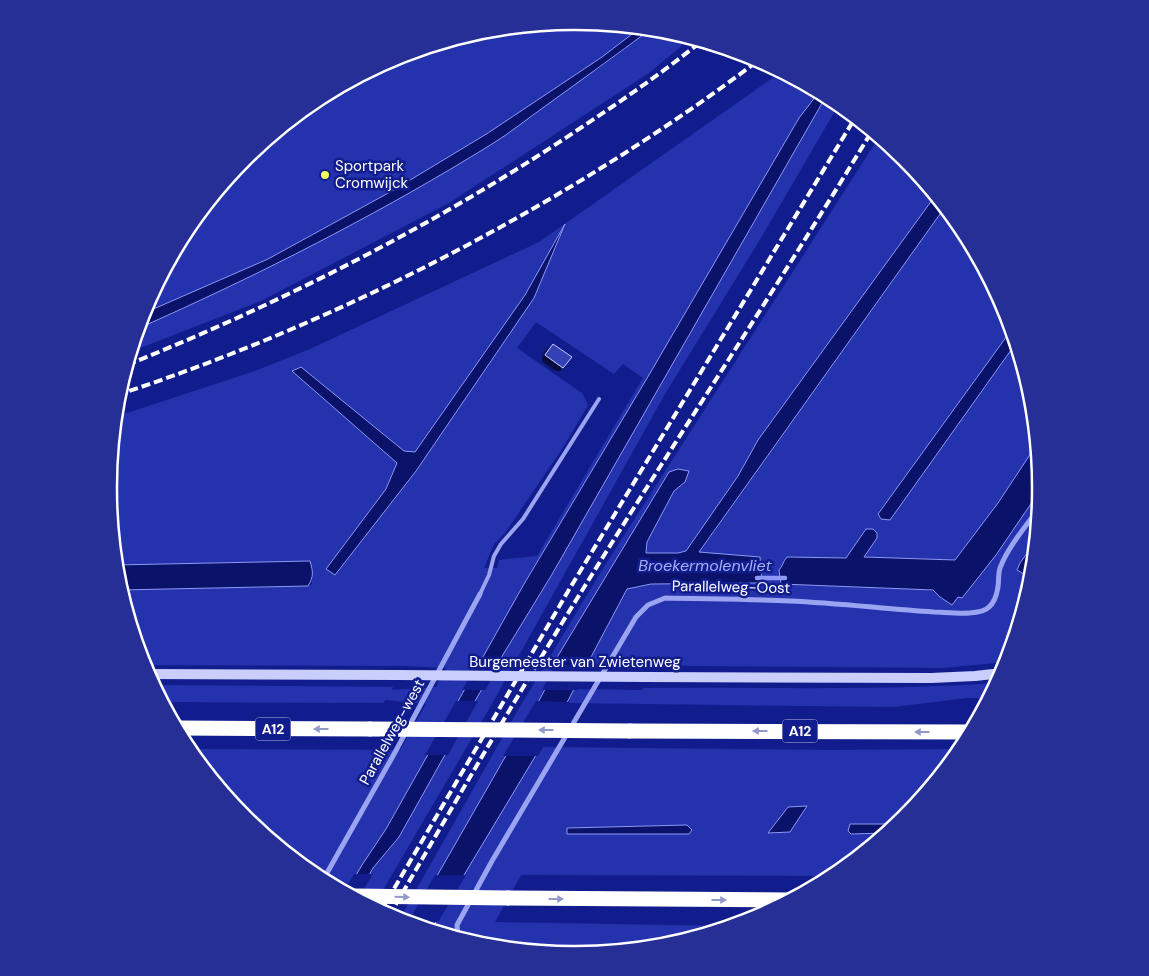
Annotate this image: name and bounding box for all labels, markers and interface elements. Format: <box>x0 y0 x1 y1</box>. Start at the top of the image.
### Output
place label: Sportpark Cromwijck <box>335 156 409 193</box>
marker: Sportpark Cromwijck <box>319 169 331 181</box>
water label: Broekermolenvliet <box>638 555 773 576</box>
street label: Parallelweg-Oost <box>672 576 791 598</box>
street label: Burgemeester van Zwietenweg <box>469 652 681 672</box>
street label: Parallelweg-west <box>355 676 429 788</box>
road number: A12 <box>256 718 290 741</box>
road number: A12 <box>782 719 818 742</box>
one-way arrow <box>313 725 329 733</box>
one-way arrow <box>538 726 554 734</box>
one-way arrow <box>751 727 767 735</box>
one-way arrow <box>914 728 930 736</box>
one-way arrow <box>394 893 410 901</box>
one-way arrow <box>549 895 565 903</box>
one-way arrow <box>711 896 727 904</box>

